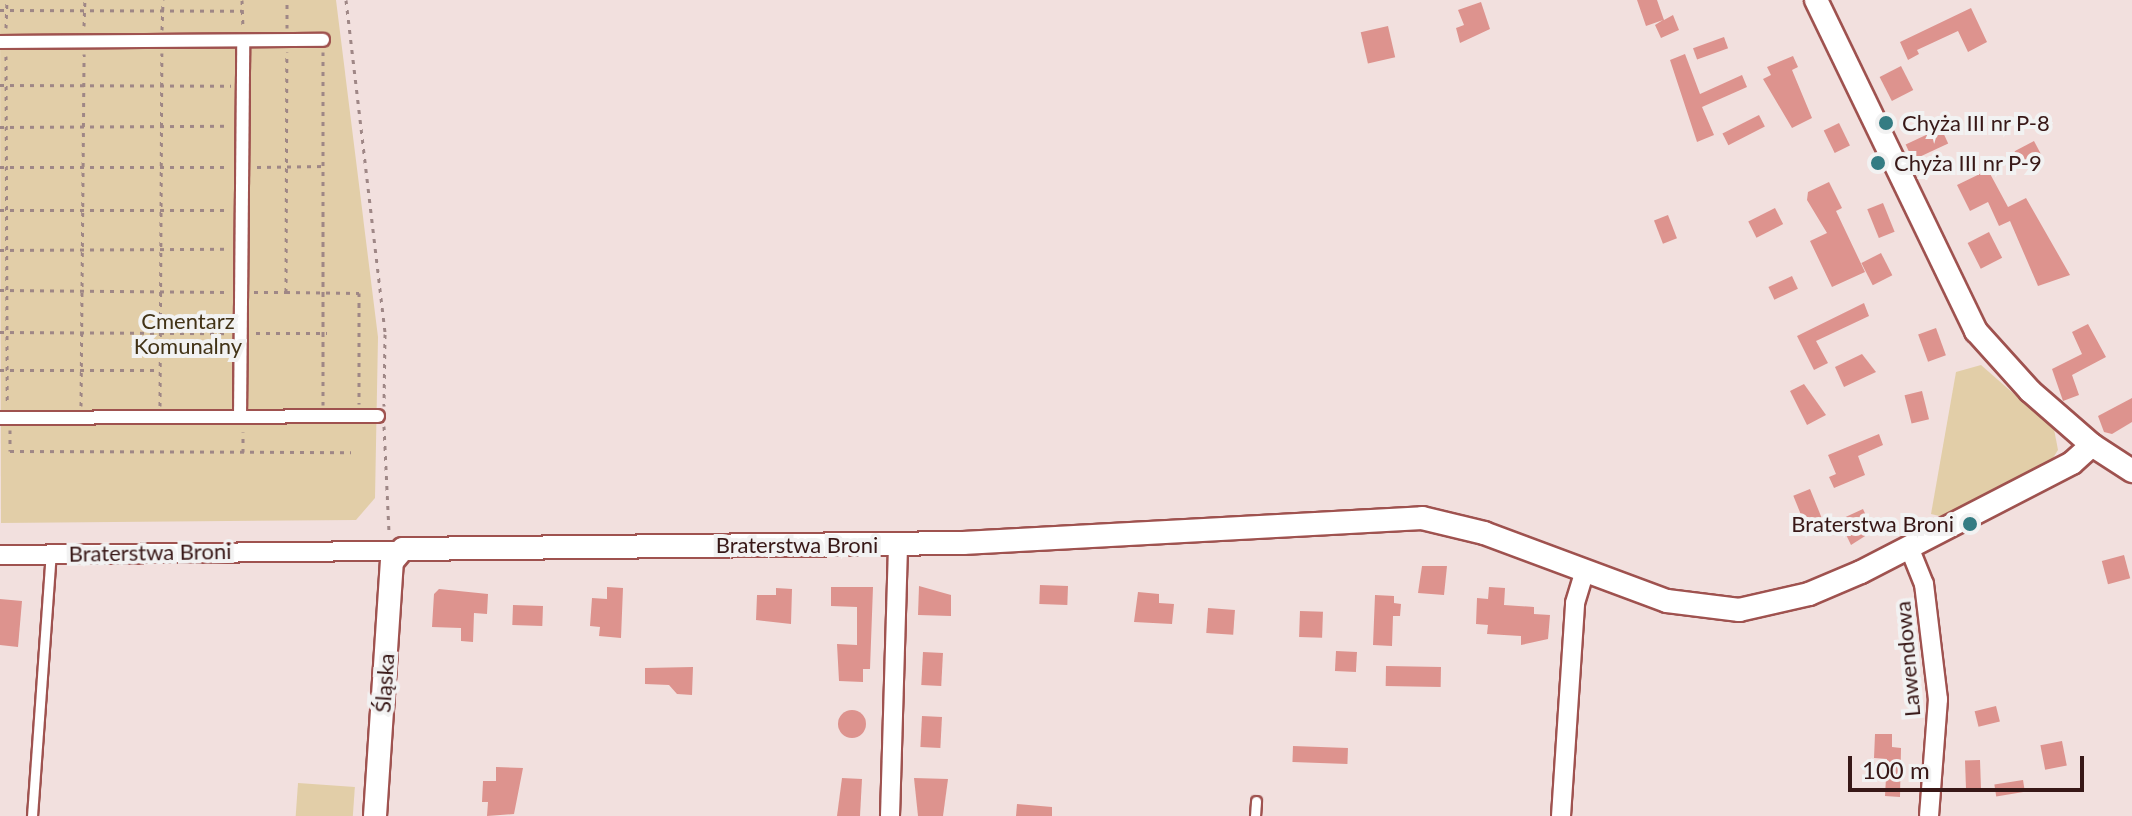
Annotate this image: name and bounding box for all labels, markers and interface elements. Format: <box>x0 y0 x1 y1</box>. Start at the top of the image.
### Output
place label: Chyża III nr P-8 <box>1902 110 2050 136</box>
marker: Chyża III nr P-8 <box>1877 114 1895 132</box>
place label: Chyża III nr P-9 <box>1894 150 2042 176</box>
marker: Chyża III nr P-9 <box>1869 154 1887 172</box>
park label: Cmentarz Komunalny <box>134 307 242 358</box>
place label: Braterstwa Broni <box>1791 511 1954 537</box>
marker: Braterstwa Broni <box>1961 515 1979 533</box>
street label: Braterstwa Broni <box>716 532 878 558</box>
street label: Braterstwa Broni <box>68 537 232 567</box>
street label: Lawendowa <box>1889 600 1925 718</box>
street label: Śląska <box>369 652 399 714</box>
scale bar <box>1852 740 2088 790</box>
text: 100 m <box>1862 755 1930 784</box>

